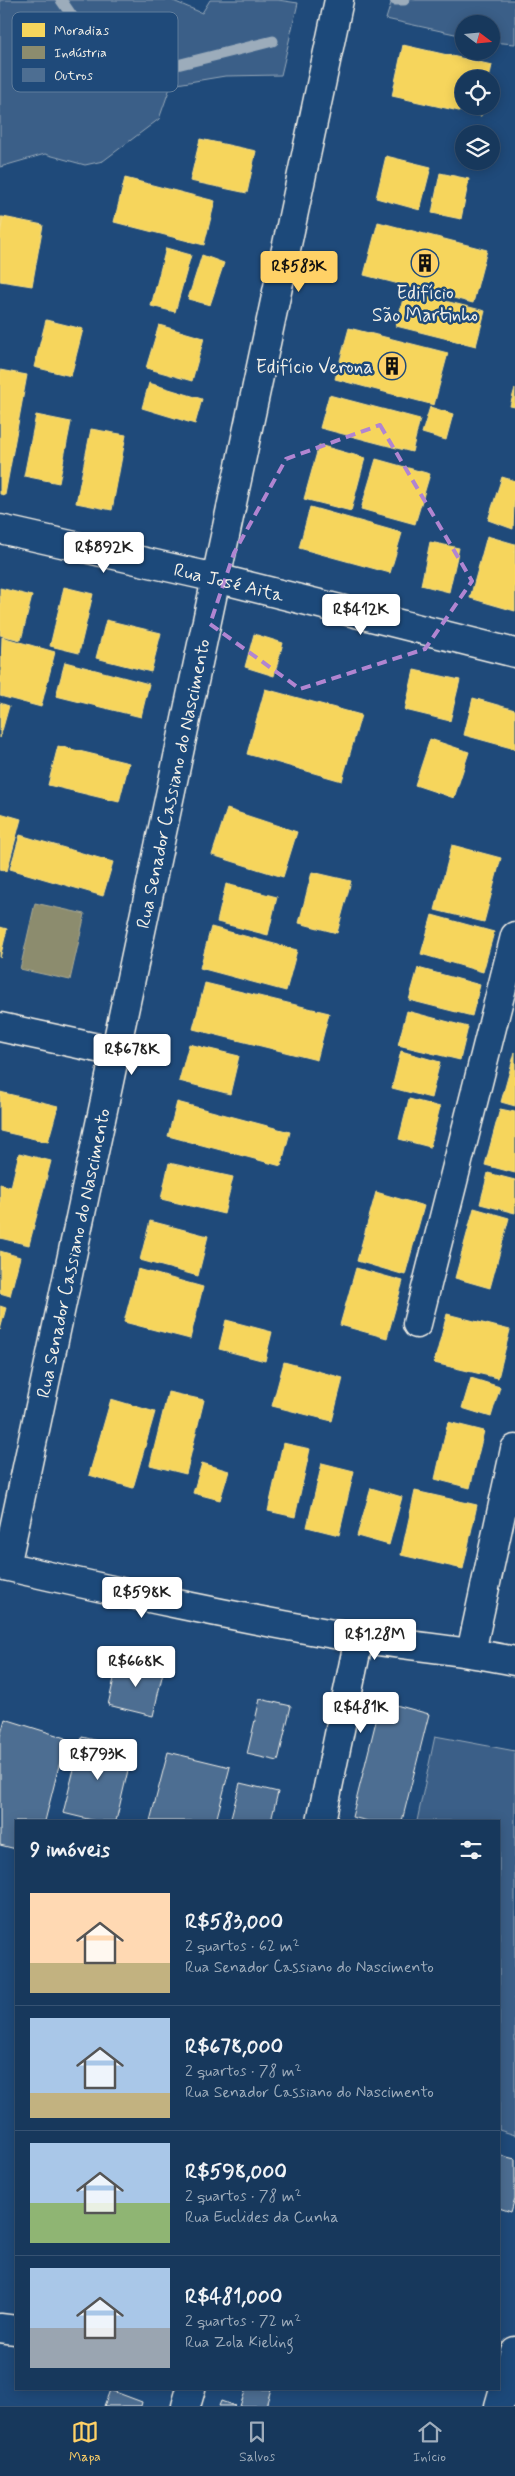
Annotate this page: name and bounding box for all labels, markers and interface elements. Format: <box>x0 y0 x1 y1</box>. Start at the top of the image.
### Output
legend <box>12 12 178 92</box>
north arrow <box>455 15 500 60</box>
map controls <box>455 15 500 170</box>
text: Moradias <box>54 22 109 40</box>
text: Indústria <box>54 44 107 62</box>
text: Outros <box>54 67 93 85</box>
button: locate <box>455 70 500 115</box>
button: layers <box>455 125 500 170</box>
building icon: Edifício São Martinho <box>410 248 440 278</box>
pin: R$583K <box>258 250 340 293</box>
text: R$583K <box>272 256 326 277</box>
place label: Edifício São Martinho <box>372 281 478 328</box>
building icon: Edifício Verona <box>377 351 407 381</box>
place label: Edifício Verona <box>256 355 373 380</box>
pin: R$892K <box>63 532 145 574</box>
text: R$892K <box>75 537 133 558</box>
street label: Rua José Aita <box>171 558 287 609</box>
pin: R$412K <box>320 594 402 636</box>
text: R$412K <box>333 599 389 620</box>
street label: Rua Senador Cassiano do Nascimento <box>131 637 217 931</box>
pin: R$678K <box>91 1034 173 1076</box>
text: R$678K <box>105 1039 159 1060</box>
street label: Rua Senador Cassiano do Nascimento <box>31 1106 117 1400</box>
pin: R$598K <box>101 1576 183 1619</box>
text: R$598K <box>113 1582 171 1603</box>
pin: R$1.28M <box>329 1618 421 1661</box>
text: R$1.28M <box>345 1624 405 1645</box>
pin: R$668K <box>95 1646 177 1688</box>
text: R$668K <box>108 1651 164 1672</box>
pin: R$481K <box>320 1692 402 1734</box>
text: R$481K <box>334 1697 388 1718</box>
pin: R$793K <box>57 1738 139 1781</box>
text: R$793K <box>70 1744 126 1765</box>
text: 9 imóveis <box>30 1836 110 1864</box>
icon: filters <box>457 1836 485 1864</box>
text: R$583,000 <box>185 1908 283 1936</box>
icon: home <box>70 1913 130 1973</box>
text: 2 quartos · 62 m² <box>185 1936 300 1957</box>
text: Rua Senador Cassiano do Nascimento <box>185 1957 434 1978</box>
text: R$678,000 <box>185 2033 283 2061</box>
icon: home <box>70 2038 130 2098</box>
text: 2 quartos · 78 m² <box>185 2061 301 2082</box>
text: Rua Senador Cassiano do Nascimento <box>185 2082 434 2103</box>
text: R$598,000 <box>185 2158 287 2186</box>
icon: home <box>70 2163 130 2223</box>
text: 2 quartos · 78 m² <box>185 2186 301 2207</box>
text: Rua Euclides da Cunha <box>185 2207 339 2228</box>
text: R$481,000 <box>185 2283 282 2311</box>
icon: home <box>70 2288 130 2348</box>
text: 2 quartos · 72 m² <box>185 2311 301 2332</box>
text: Rua Zola Kieling <box>185 2332 294 2353</box>
tab: Mapa <box>69 2418 101 2466</box>
tab: Salvos <box>239 2418 275 2466</box>
tab: Início <box>413 2418 446 2466</box>

